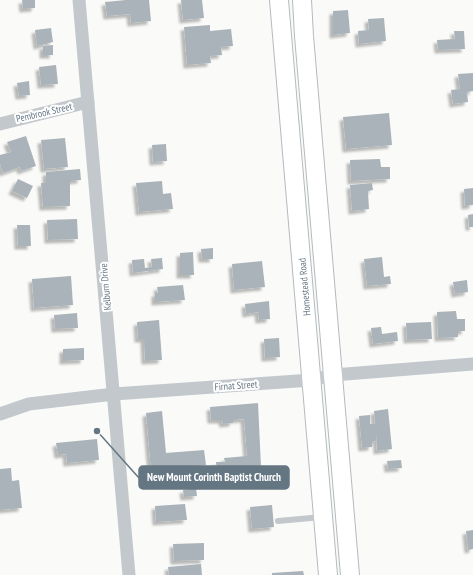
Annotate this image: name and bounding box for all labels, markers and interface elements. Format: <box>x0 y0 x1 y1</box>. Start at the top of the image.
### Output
street label: Pembrook Street <box>15 100 74 125</box>
street label: Homestead Road <box>295 257 314 316</box>
street label: Kelburn Drive <box>97 263 114 311</box>
street label: Firnat Street <box>214 377 258 393</box>
callout: New Mount Corinth Baptist Church <box>139 466 289 489</box>
text: New Mount Corinth Baptist Church <box>147 470 281 484</box>

